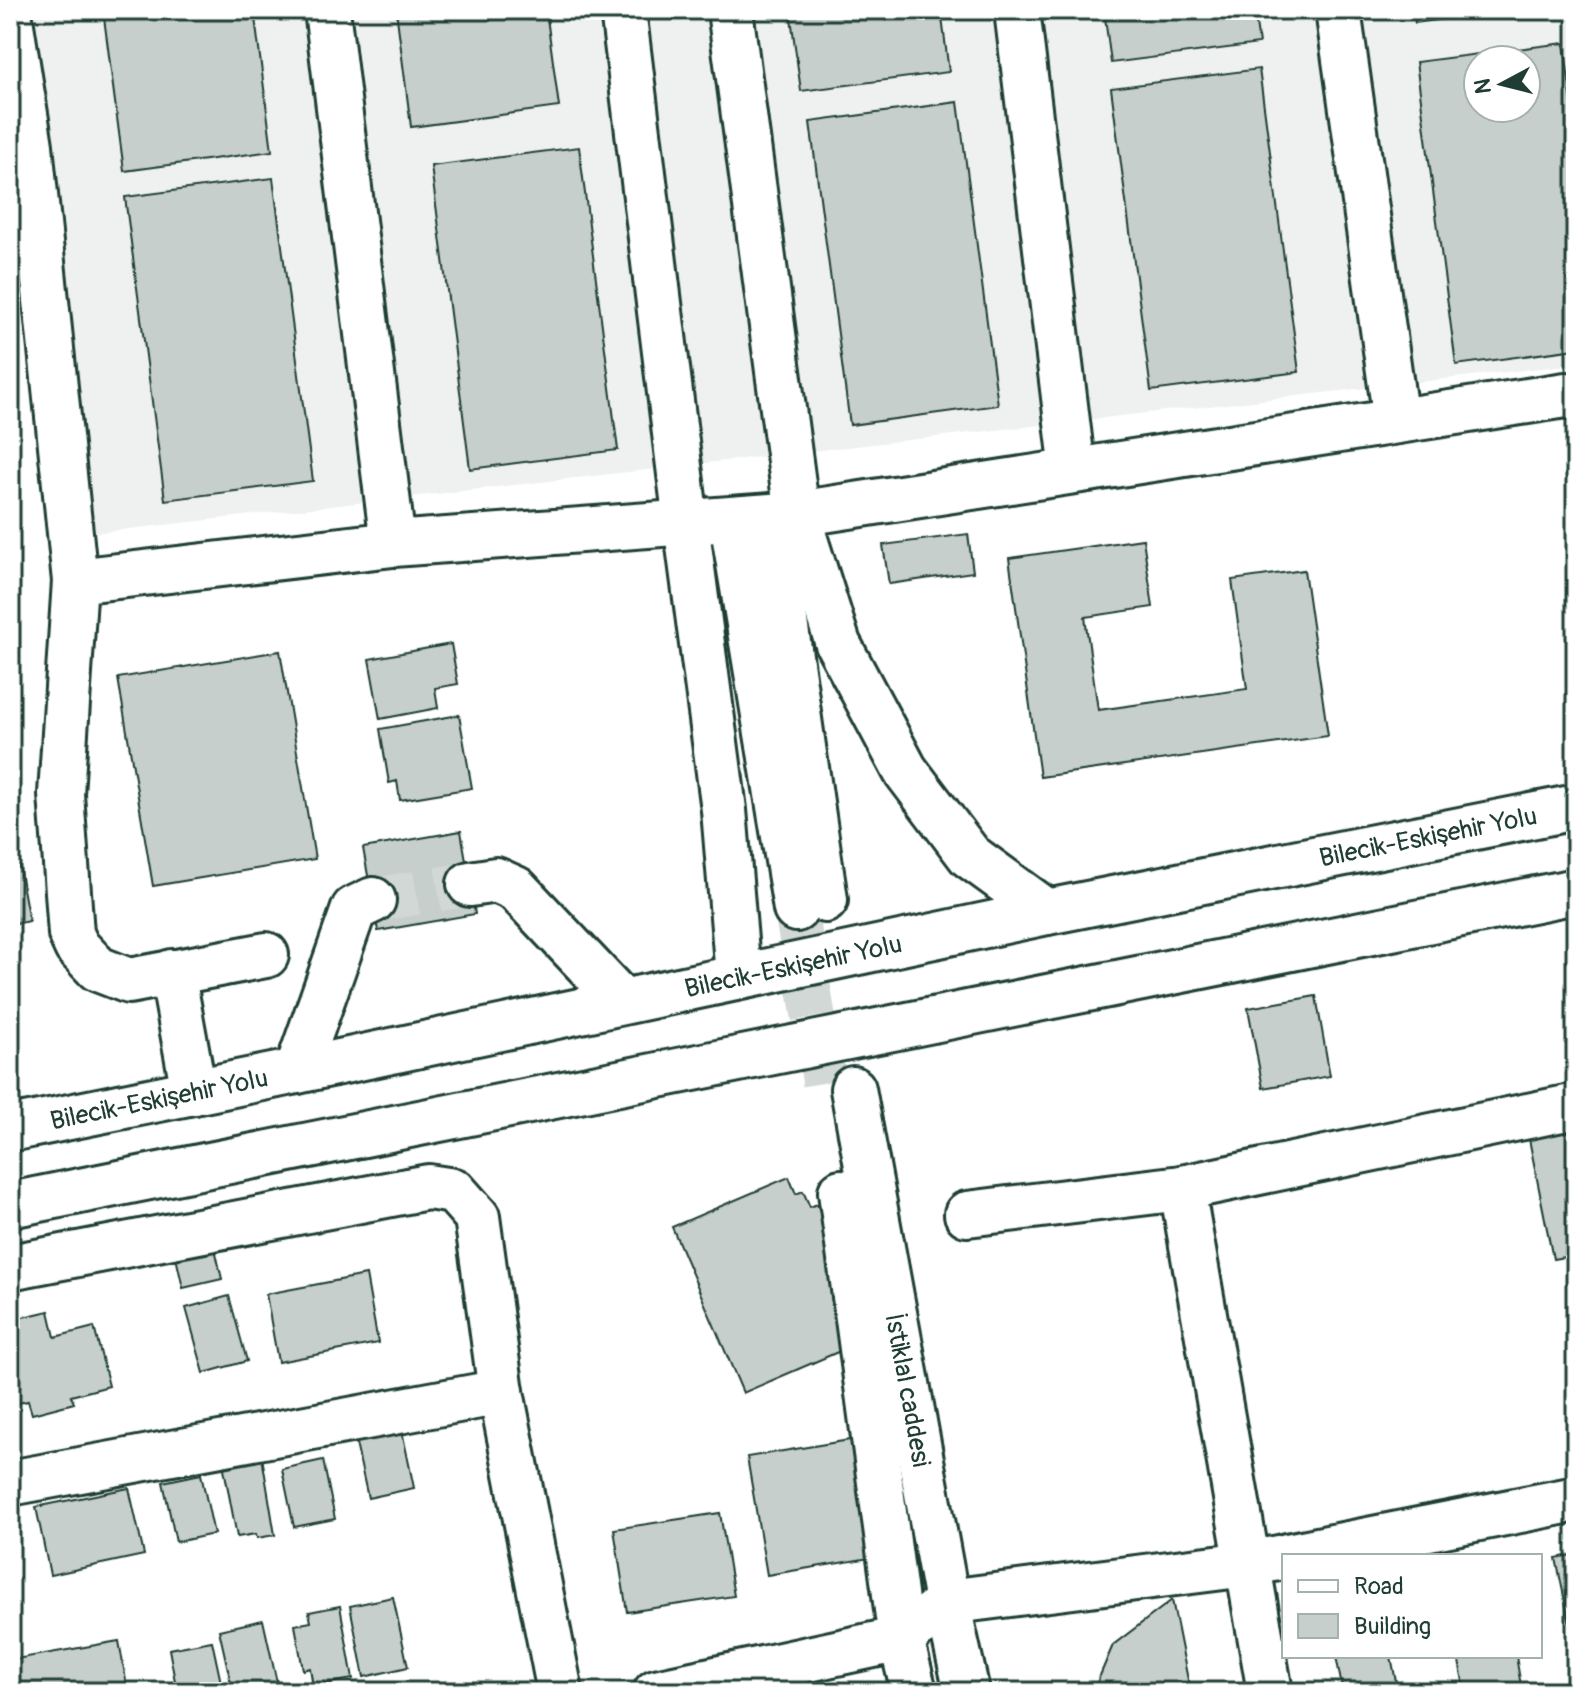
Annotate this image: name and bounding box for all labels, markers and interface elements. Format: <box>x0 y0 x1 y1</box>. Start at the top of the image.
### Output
north arrow <box>1462 44 1542 124</box>
text: N <box>1468 77 1498 95</box>
street label: Bilecik-Eskişehir Yolu <box>1317 800 1540 875</box>
street label: Bilecik-Eskişehir Yolu <box>682 928 905 1005</box>
street label: Bilecik-Eskişehir Yolu <box>48 1062 271 1137</box>
street label: İstiklal caddesi <box>877 1311 937 1469</box>
legend <box>1282 1554 1542 1658</box>
text: Road <box>1354 1572 1404 1601</box>
text: Building <box>1354 1612 1431 1641</box>

